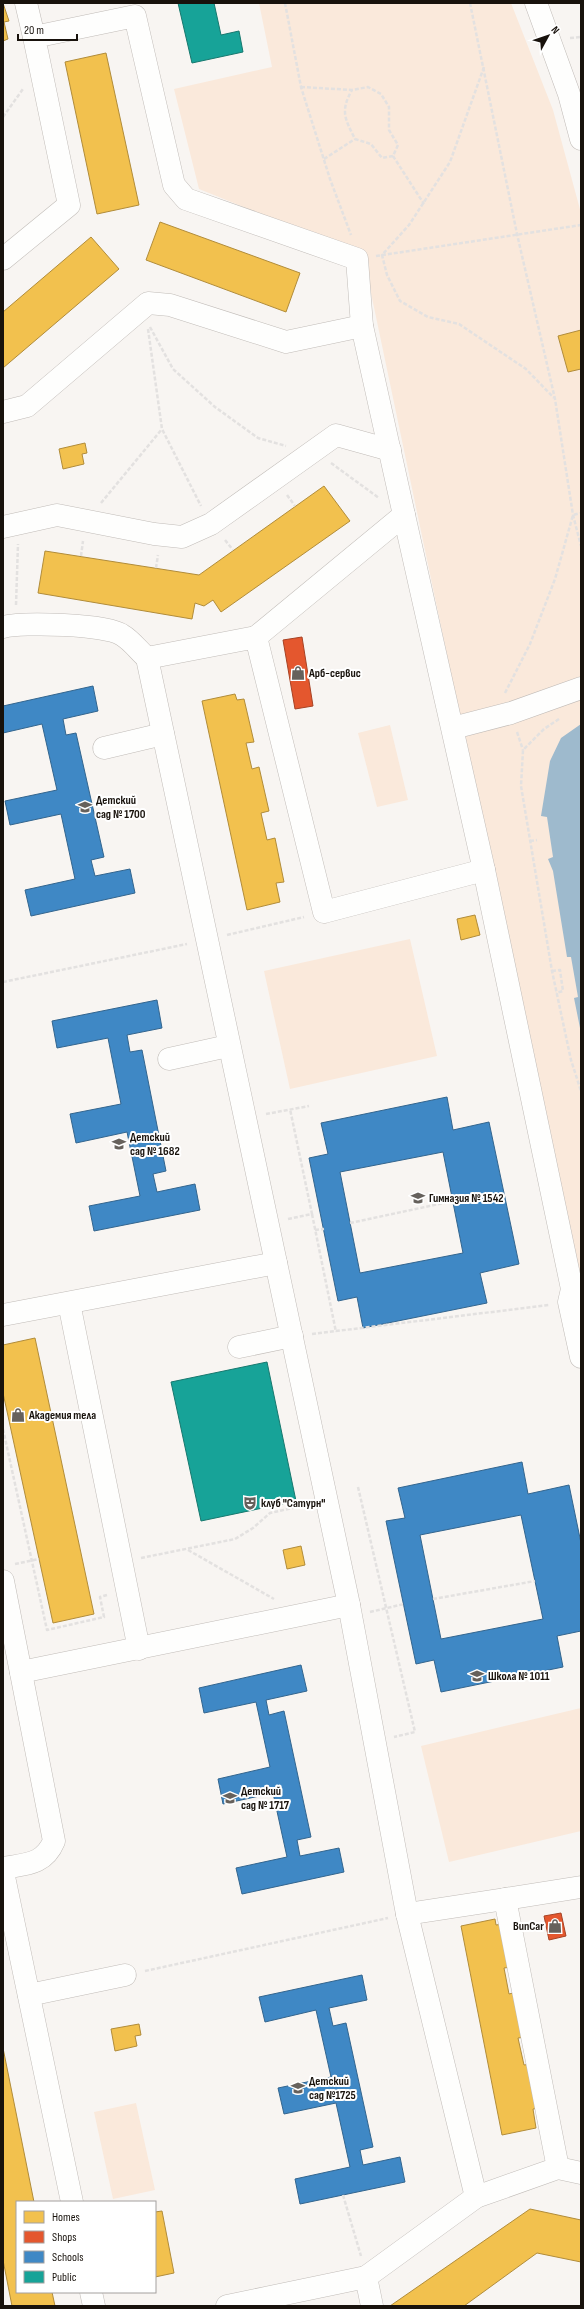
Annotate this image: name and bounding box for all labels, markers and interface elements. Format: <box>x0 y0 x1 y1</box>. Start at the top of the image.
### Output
scale bar <box>18 16 77 42</box>
north arrow <box>528 16 568 56</box>
text: 20 m <box>24 23 44 38</box>
text: N <box>548 23 562 36</box>
shop icon: Арб-сервис <box>290 665 306 681</box>
place label: Арб-сервис <box>308 666 361 681</box>
place label: Детский сад № 1700 <box>96 793 146 822</box>
school or university icon: Детский сад № 1700 <box>77 799 93 815</box>
place label: Детский сад № 1682 <box>130 1130 180 1159</box>
school or university icon: Детский сад № 1682 <box>111 1136 127 1152</box>
school or university icon: Гимназия № 1542 <box>410 1190 426 1206</box>
place label: Гимназия № 1542 <box>429 1191 504 1206</box>
shop icon: Академия тела <box>10 1407 26 1423</box>
place label: Академия тела <box>28 1408 96 1423</box>
theatre icon: клуб "Сатурн" <box>242 1495 258 1511</box>
place label: клуб "Сатурн" <box>261 1496 325 1511</box>
school or university icon: Школа № 1011 <box>469 1668 485 1684</box>
place label: Школа № 1011 <box>488 1669 550 1684</box>
place label: Детский сад № 1717 <box>241 1784 290 1813</box>
school or university icon: Детский сад № 1717 <box>222 1790 238 1806</box>
shop icon: BunCar <box>547 1918 563 1934</box>
place label: BunCar <box>513 1919 544 1934</box>
place label: Детский сад №1725 <box>309 2074 356 2103</box>
school or university icon: Детский сад №1725 <box>290 2080 306 2096</box>
legend <box>16 2201 156 2293</box>
text: Homes <box>52 2210 80 2225</box>
text: Shops <box>52 2230 77 2245</box>
text: Schools <box>52 2250 84 2265</box>
text: Public <box>52 2270 77 2285</box>

